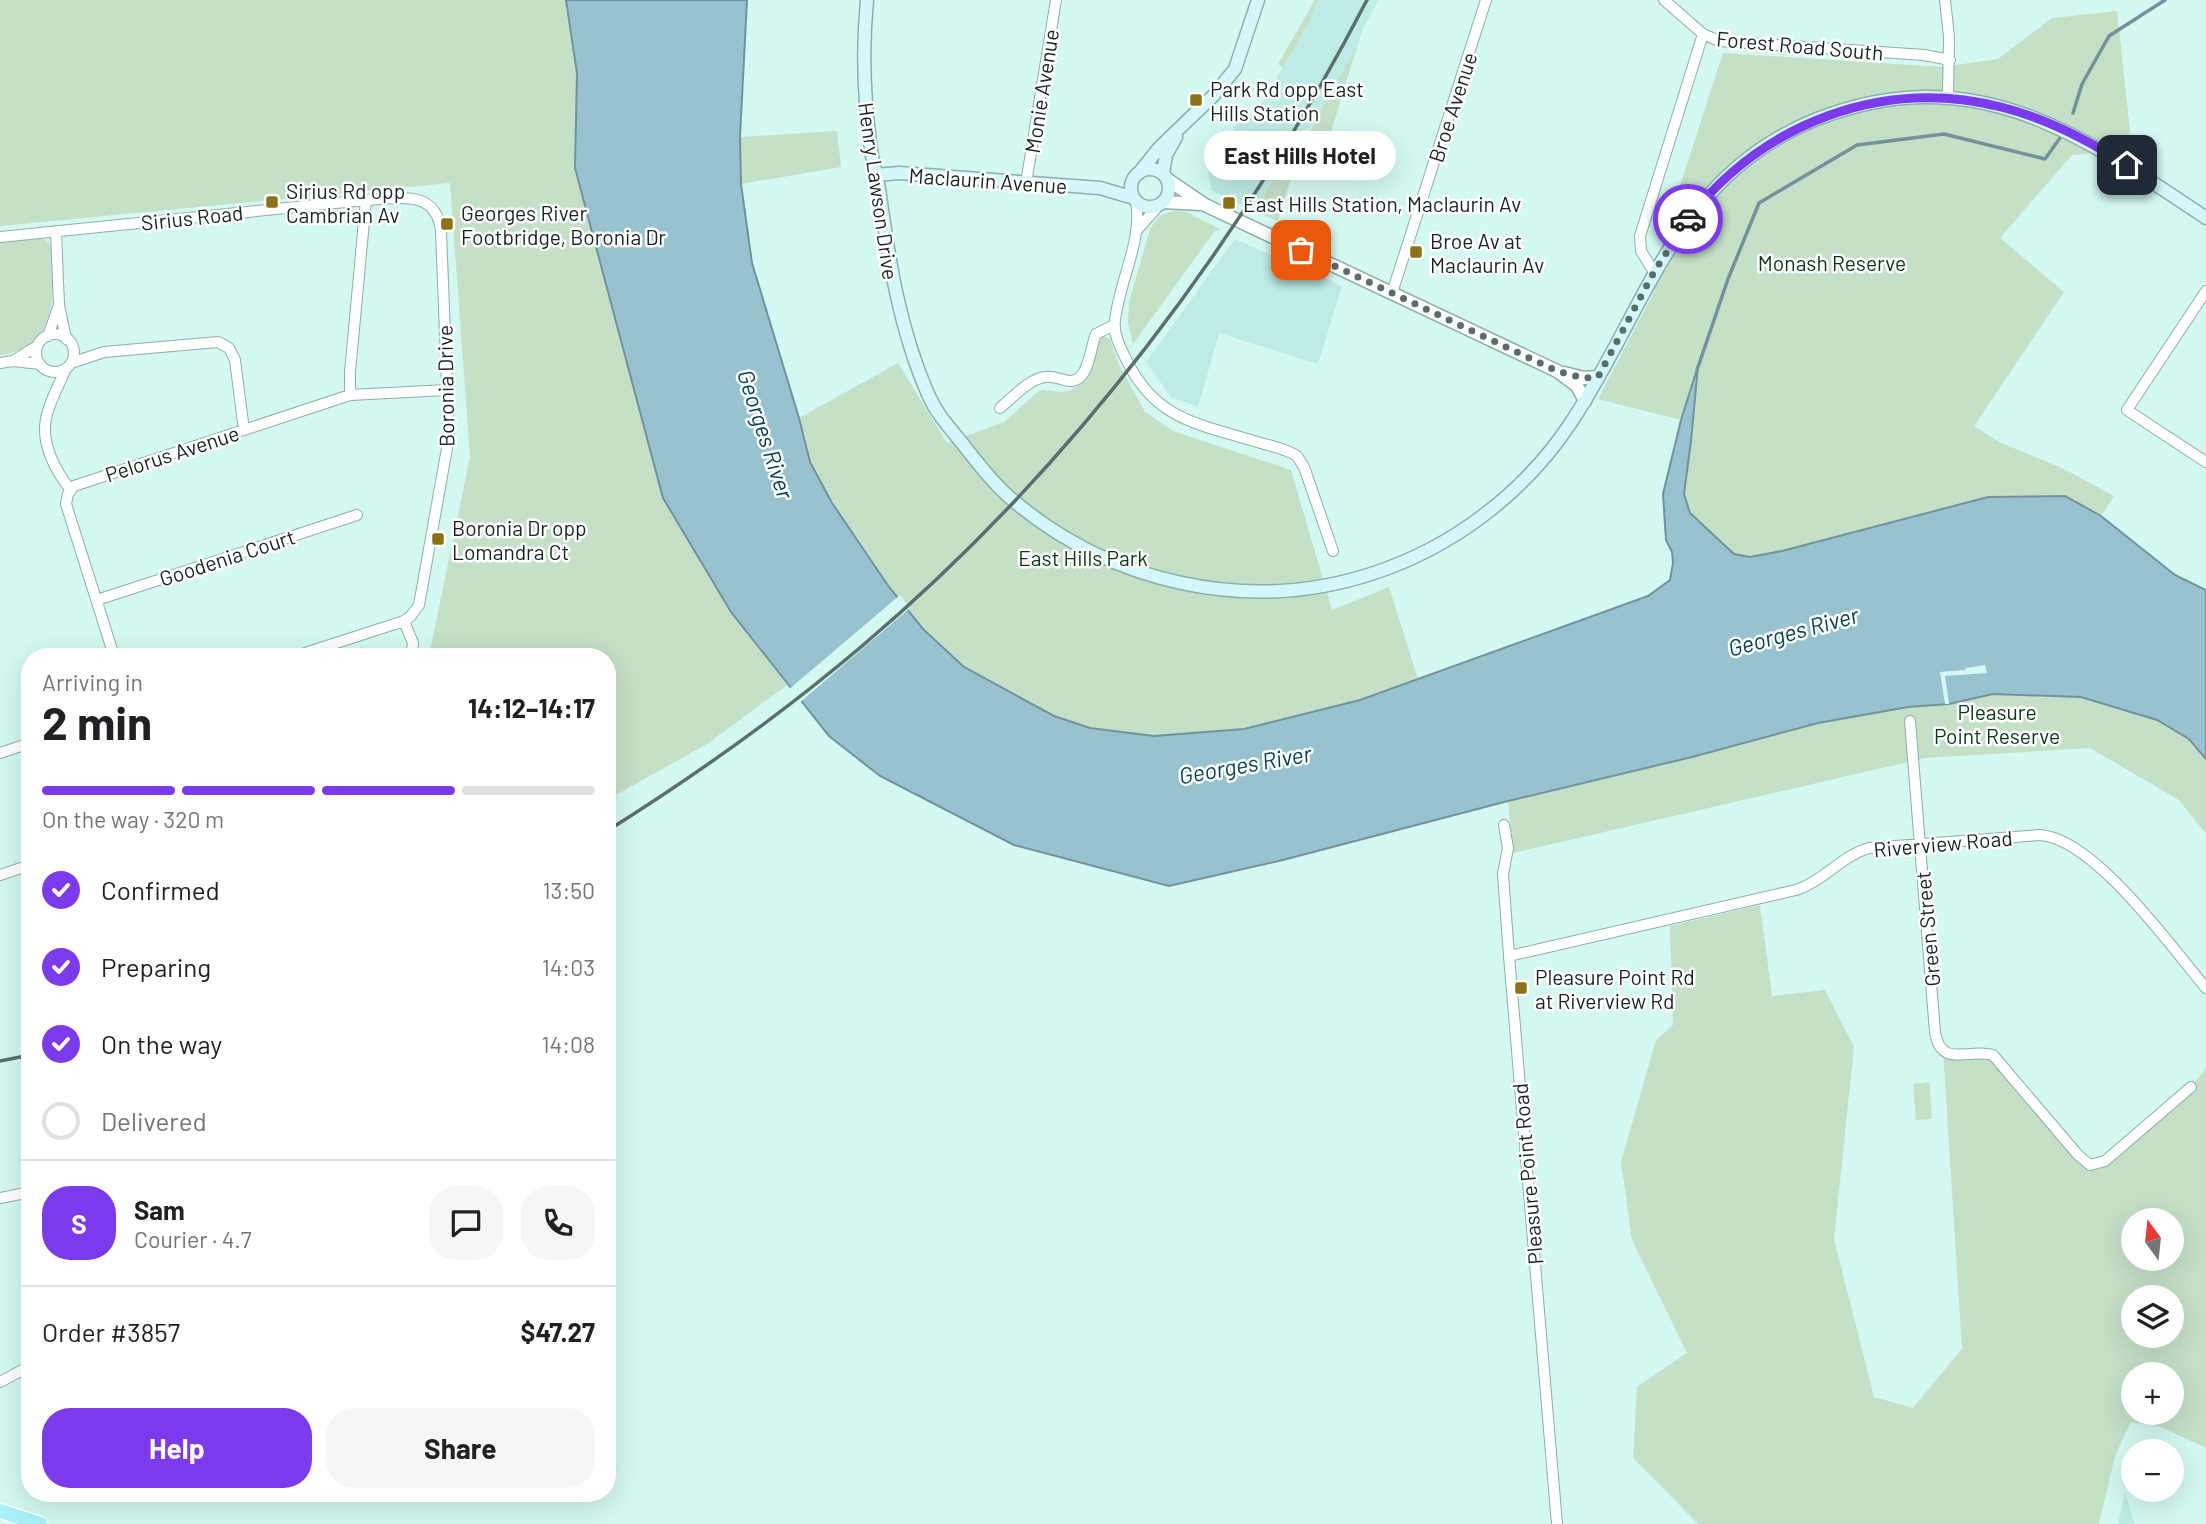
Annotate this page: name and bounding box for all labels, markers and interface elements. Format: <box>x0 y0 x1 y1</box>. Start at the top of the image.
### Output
street label: Forest Road South <box>1715 25 1885 65</box>
street label: Monie Avenue <box>1019 27 1063 155</box>
street label: Broe Avenue <box>1422 49 1482 165</box>
place label: Park Rd opp East Hills Station <box>1210 76 1364 125</box>
marker: Park Rd opp East Hills Station <box>1188 92 1204 108</box>
street label: Henry Lawson Drive <box>854 101 904 281</box>
callout: East Hills Hotel <box>1205 131 1397 180</box>
pin <box>2097 135 2157 195</box>
text: East Hills Hotel <box>1224 141 1376 169</box>
icon: home <box>2108 146 2146 184</box>
street label: Maclaurin Avenue <box>908 162 1068 198</box>
place label: Sirius Rd opp Cambrian Av <box>286 178 405 227</box>
courier <box>1653 184 1723 254</box>
place label: East Hills Station, Maclaurin Av <box>1243 191 1521 216</box>
marker: Sirius Rd opp Cambrian Av <box>264 194 280 210</box>
marker: East Hills Station, Maclaurin Av <box>1221 195 1237 211</box>
street label: Sirius Road <box>140 199 244 235</box>
place label: Georges River Footbridge, Boronia Dr <box>461 200 666 249</box>
icon: car <box>1669 200 1707 238</box>
marker: Georges River Footbridge, Boronia Dr <box>439 216 455 232</box>
pin <box>1271 220 1331 280</box>
place label: Broe Av at Maclaurin Av <box>1430 228 1544 277</box>
icon: bag <box>1282 231 1320 269</box>
marker: Broe Av at Maclaurin Av <box>1408 244 1424 260</box>
park label: Monash Reserve <box>1758 250 1906 275</box>
street label: Boronia Drive <box>431 325 459 447</box>
water label: Georges River <box>732 366 800 503</box>
street label: Pelorus Avenue <box>102 420 242 486</box>
place label: Boronia Dr opp Lomandra Ct <box>452 515 587 564</box>
street label: Goodenia Court <box>156 523 298 591</box>
marker: Boronia Dr opp Lomandra Ct <box>430 531 446 547</box>
park label: East Hills Park <box>1018 545 1148 570</box>
water label: Georges River <box>1725 600 1862 662</box>
text: Arriving in <box>42 668 143 696</box>
text: 14:12–14:17 <box>468 692 595 723</box>
text: 2 min <box>42 694 152 749</box>
park label: Pleasure Point Reserve <box>1934 699 2060 748</box>
water label: Georges River <box>1177 738 1314 789</box>
text: On the way · 320 m <box>42 805 224 833</box>
street label: Riverview Road <box>1873 824 2013 862</box>
street label: Green Street <box>1910 870 1944 988</box>
icon: check <box>42 871 80 909</box>
text: Confirmed <box>101 874 220 905</box>
text: 13:50 <box>542 876 595 904</box>
icon: check <box>42 948 80 986</box>
text: Preparing <box>101 951 211 982</box>
text: 14:03 <box>542 953 595 981</box>
place label: Pleasure Point Rd at Riverview Rd <box>1535 964 1695 1013</box>
marker: Pleasure Point Rd at Riverview Rd <box>1513 980 1529 996</box>
icon: check <box>42 1025 80 1063</box>
text: On the way <box>101 1028 222 1059</box>
text: 14:08 <box>542 1030 595 1058</box>
street label: Pleasure Point Road <box>1507 1082 1547 1266</box>
text: Delivered <box>101 1105 207 1136</box>
button: chat <box>429 1186 503 1260</box>
button: phone <box>521 1186 595 1260</box>
text: Sam <box>134 1194 185 1225</box>
text: S <box>71 1208 87 1239</box>
north arrow <box>2121 1208 2184 1270</box>
map controls <box>2121 1208 2184 1502</box>
text: Courier · 4.7 <box>134 1225 252 1253</box>
button: layers <box>2121 1285 2184 1348</box>
text: Order #3857 <box>42 1316 180 1347</box>
text: $47.27 <box>521 1316 595 1347</box>
button: + <box>2121 1362 2184 1425</box>
button: Help <box>42 1408 312 1488</box>
button: Share <box>326 1408 595 1488</box>
button: − <box>2121 1439 2184 1502</box>

